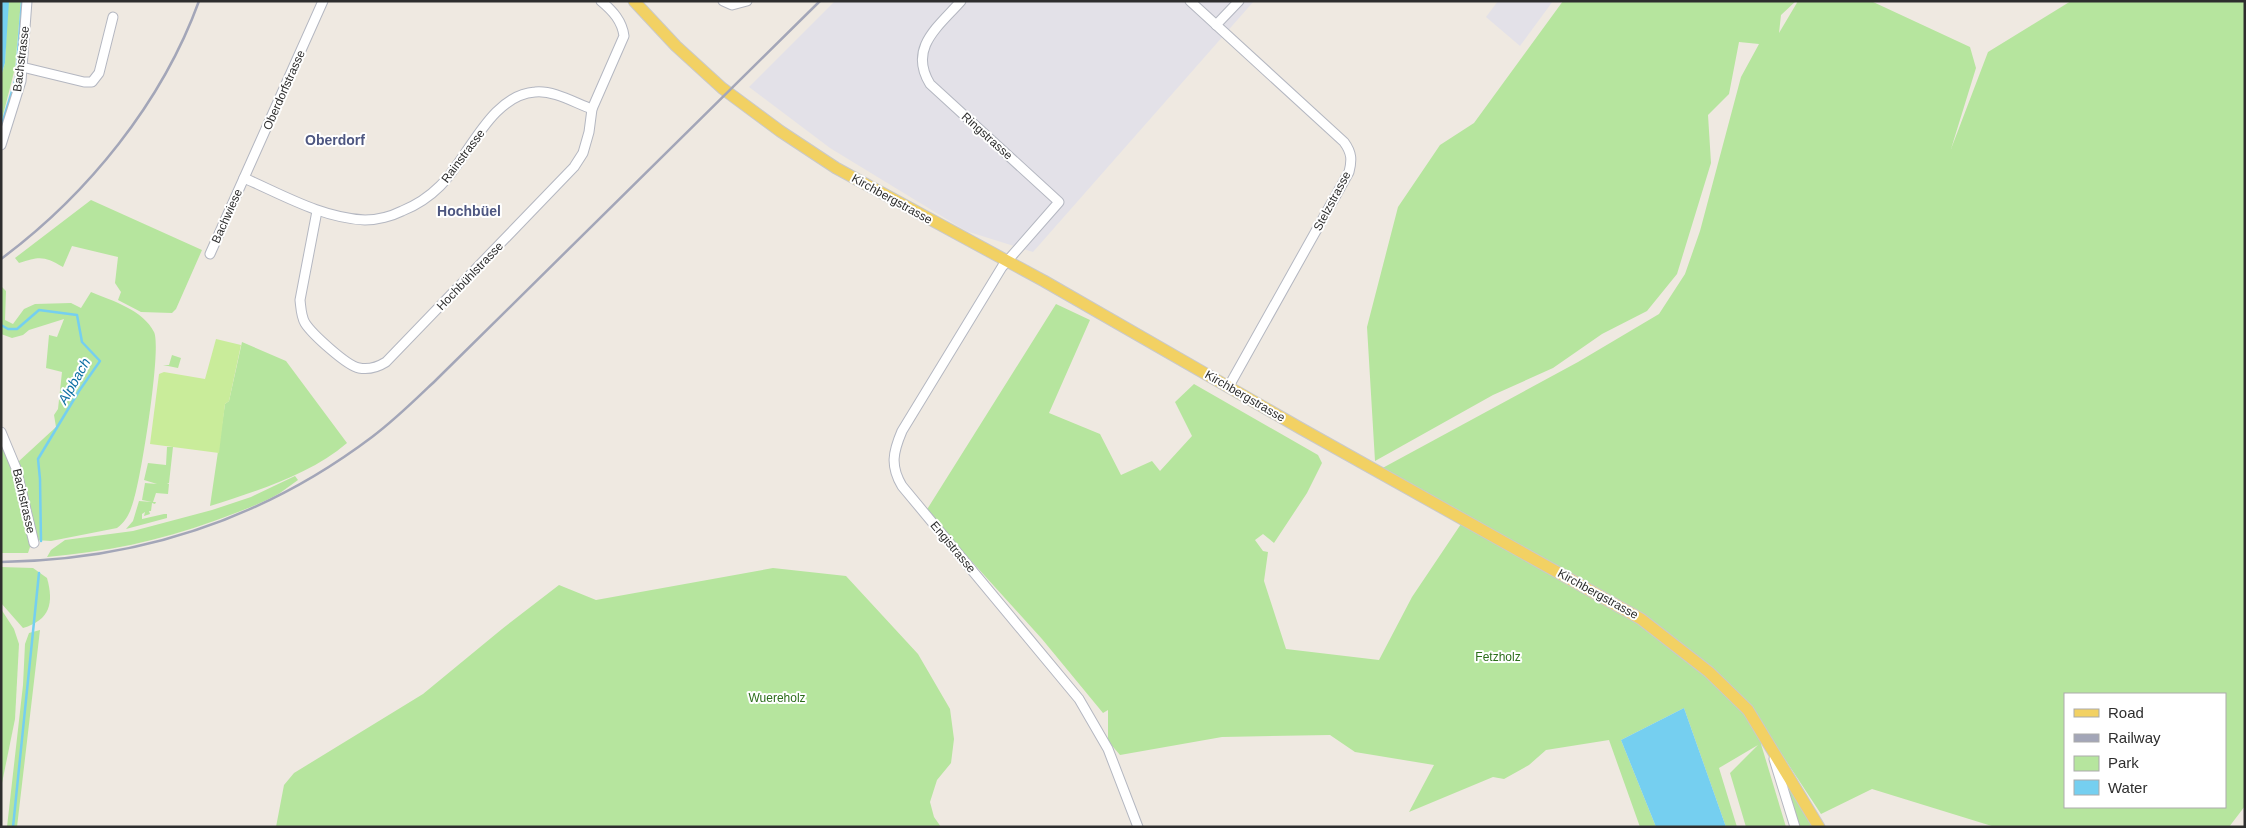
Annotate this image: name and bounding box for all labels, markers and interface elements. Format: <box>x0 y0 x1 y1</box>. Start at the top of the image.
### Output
street label: Bachstrasse <box>10 25 32 93</box>
street label: Oberdorfstrasse <box>260 48 308 132</box>
street label: Ringstrasse <box>959 110 1015 163</box>
street label: Rainstrasse <box>438 126 488 186</box>
district label: Oberdorf <box>305 132 365 148</box>
street label: Stelzstrasse <box>1310 169 1354 233</box>
street label: Kirchbergstrasse <box>849 171 935 227</box>
street label: Bachwiese <box>209 186 245 245</box>
district label: Hochbüel <box>437 203 501 219</box>
street label: Hochbühlstrasse <box>434 239 506 313</box>
water label: Alpbach <box>54 355 94 408</box>
street label: Kirchbergstrasse <box>1203 367 1288 425</box>
street label: Bachstrasse <box>10 467 38 535</box>
street label: Engistrasse <box>927 518 979 576</box>
street label: Kirchbergstrasse <box>1555 566 1641 622</box>
park label: Fetzholz <box>1475 650 1521 664</box>
park label: Wuereholz <box>748 691 806 705</box>
legend <box>2064 693 2226 808</box>
text: Road <box>2108 704 2144 721</box>
text: Railway <box>2108 729 2161 746</box>
text: Park <box>2108 754 2139 771</box>
text: Water <box>2108 779 2147 796</box>

